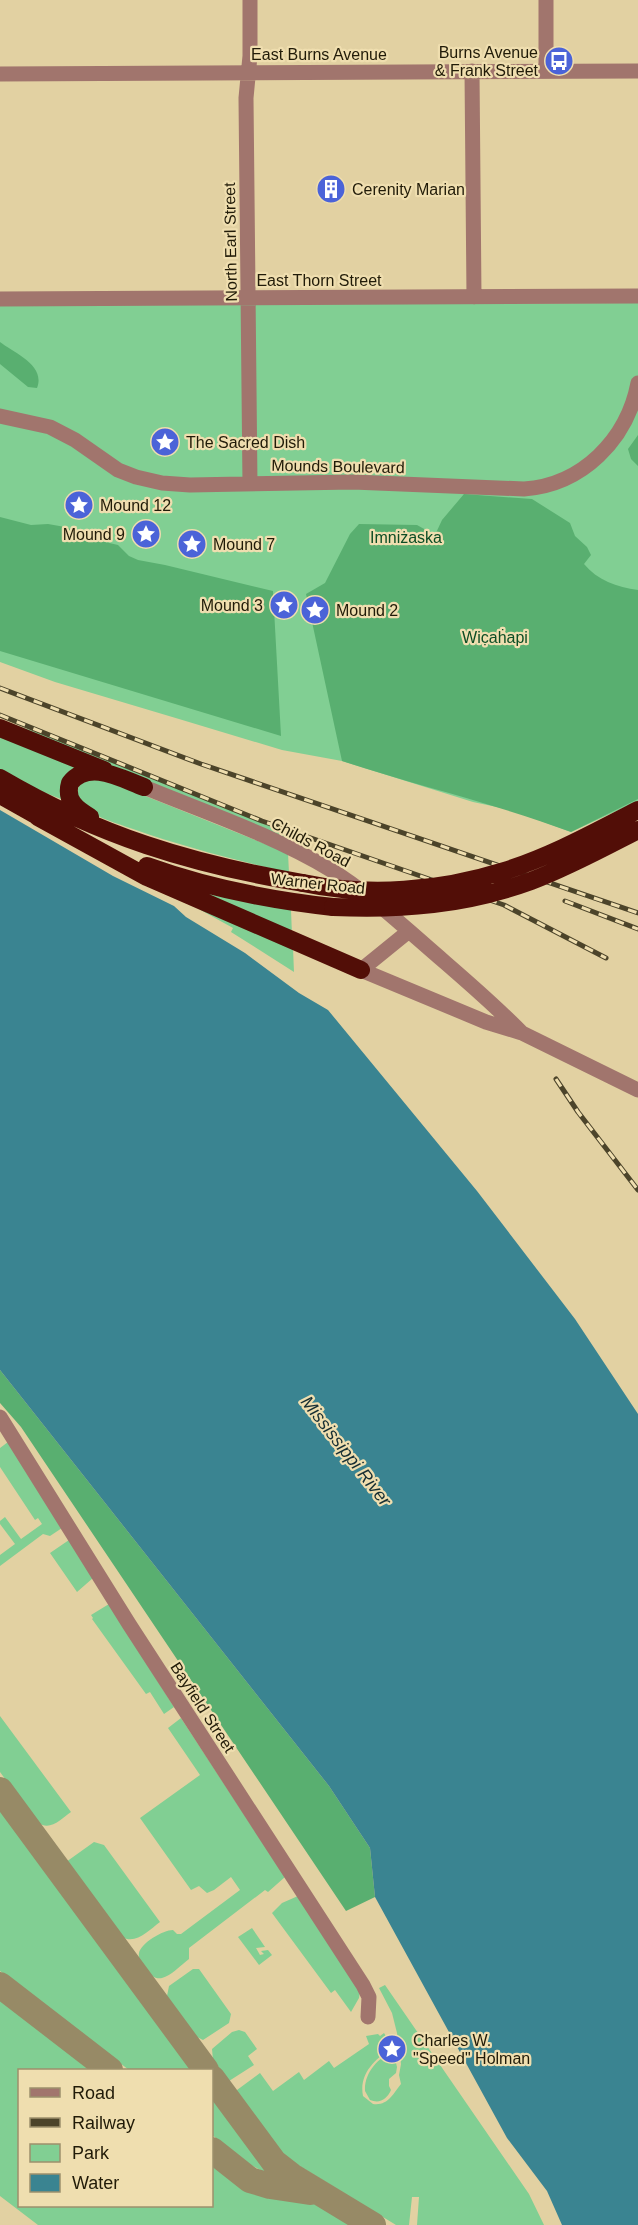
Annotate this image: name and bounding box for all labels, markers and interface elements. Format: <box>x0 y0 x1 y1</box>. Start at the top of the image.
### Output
place label: Burns Avenue & Frank Street <box>435 44 539 79</box>
bus stop icon: Burns Avenue & Frank Street <box>543 45 575 77</box>
street label: East Burns Avenue <box>251 46 387 63</box>
building icon: Cerenity Marian <box>315 173 347 205</box>
place label: Cerenity Marian <box>352 181 465 198</box>
street label: North Earl Street <box>221 182 240 302</box>
street label: East Thorn Street <box>256 272 382 289</box>
place icon: The Sacred Dish <box>149 426 181 458</box>
place label: The Sacred Dish <box>186 434 305 451</box>
street label: Mounds Boulevard <box>271 457 405 476</box>
place icon: Mound 12 <box>63 489 95 521</box>
place label: Mound 12 <box>100 497 171 514</box>
place icon: Mound 9 <box>130 518 162 550</box>
place label: Mound 9 <box>63 526 125 543</box>
place icon: Mound 7 <box>176 528 208 560</box>
park label: Imniżaska <box>370 529 442 546</box>
place label: Mound 7 <box>213 536 275 553</box>
place icon: Mound 3 <box>268 589 300 621</box>
place icon: Mound 2 <box>299 594 331 626</box>
place label: Mound 3 <box>201 597 263 614</box>
place label: Mound 2 <box>336 602 398 619</box>
park label: Wic̣aḣapi <box>462 628 528 646</box>
street label: Childs Road <box>268 814 353 870</box>
street label: Warner Road <box>270 870 366 897</box>
water label: Mississippi River <box>297 1392 396 1511</box>
street label: Bayfield Street <box>167 1659 238 1756</box>
place label: Charles W. "Speed" Holman <box>413 2032 530 2067</box>
place icon: Charles W. "Speed" Holman <box>376 2033 408 2065</box>
legend <box>18 2069 213 2207</box>
text: Road <box>72 2083 115 2103</box>
text: Railway <box>72 2113 135 2133</box>
text: Park <box>72 2143 110 2163</box>
text: Water <box>72 2173 119 2193</box>

